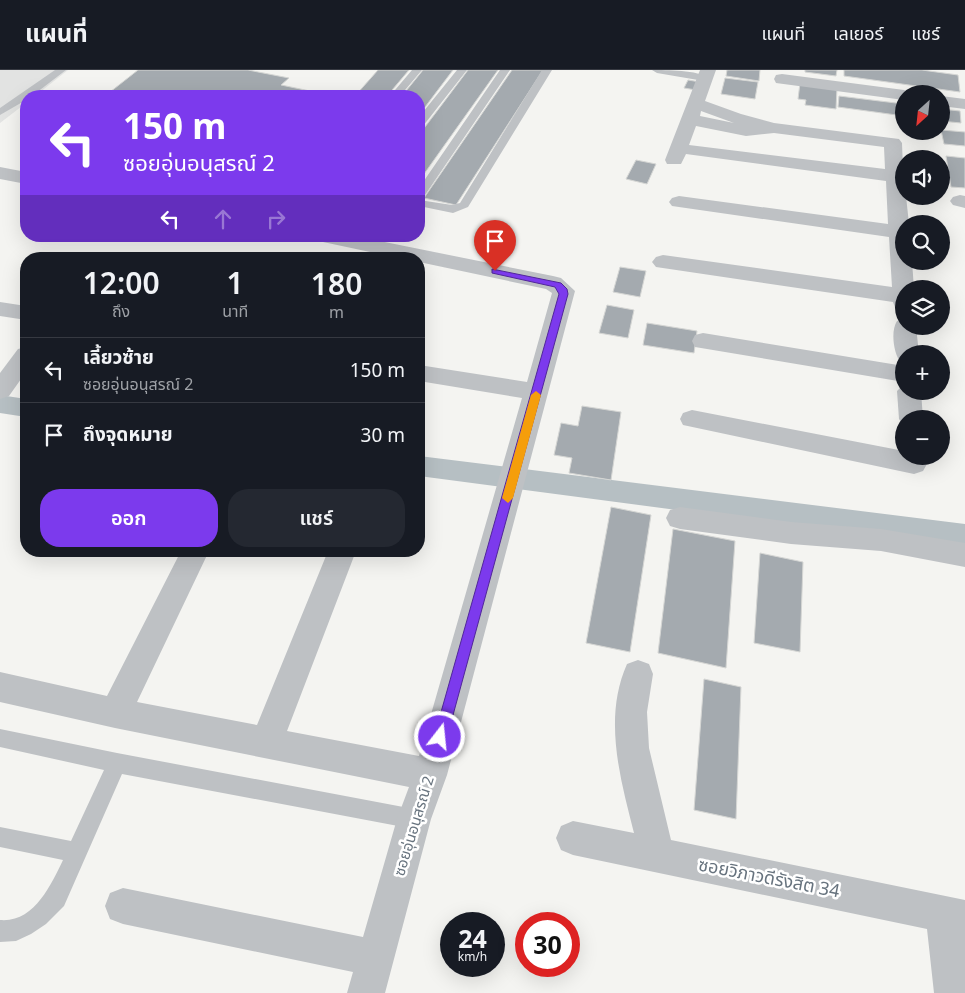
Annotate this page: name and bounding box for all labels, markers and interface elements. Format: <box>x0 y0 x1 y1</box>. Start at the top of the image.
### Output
text: แผนที่ <box>25 16 88 49</box>
text: แผนที่ <box>761 21 805 45</box>
text: เลเยอร์ <box>833 21 883 45</box>
text: แชร์ <box>911 21 940 45</box>
north arrow <box>895 85 950 140</box>
map controls <box>895 85 950 465</box>
text: 150 m <box>123 102 226 149</box>
icon: left <box>40 110 105 175</box>
text: ซอยอุ่นอนุสรณ์ 2 <box>123 147 275 177</box>
button: sound <box>895 150 950 205</box>
icon: left <box>156 205 184 233</box>
icon: ahead <box>209 205 237 233</box>
icon: right <box>262 205 290 233</box>
button: search <box>895 215 950 270</box>
pin <box>474 220 516 271</box>
icon: arrive <box>481 227 509 255</box>
text: 12:00 <box>83 262 160 303</box>
text: 1 <box>227 262 244 303</box>
text: 180 <box>311 263 362 304</box>
button: layers <box>895 280 950 335</box>
text: ถึง <box>112 300 130 322</box>
text: นาที <box>222 300 248 322</box>
text: m <box>329 301 344 323</box>
text: เลี้ยวซ้าย <box>83 344 154 370</box>
button: + <box>895 345 950 400</box>
icon: left <box>40 356 68 384</box>
text: 150 m <box>350 357 405 383</box>
text: ซอยอุ่นอนุสรณ์ 2 <box>83 373 193 395</box>
button: − <box>895 410 950 465</box>
icon: arrive <box>40 421 68 449</box>
text: ถึงจุดหมาย <box>83 421 173 447</box>
text: 30 m <box>361 422 405 448</box>
button: ออก <box>40 489 218 547</box>
button: แชร์ <box>228 489 405 547</box>
position arrow <box>413 710 465 762</box>
street label: ซอยอุ่นอนุสรณ์ 2 <box>388 773 438 878</box>
street label: ซอยวิภาวดีรังสิต 34 <box>696 852 842 902</box>
speed limit sign: 30 <box>515 912 580 977</box>
text: 24 <box>458 921 487 955</box>
text: km/h <box>458 948 487 965</box>

